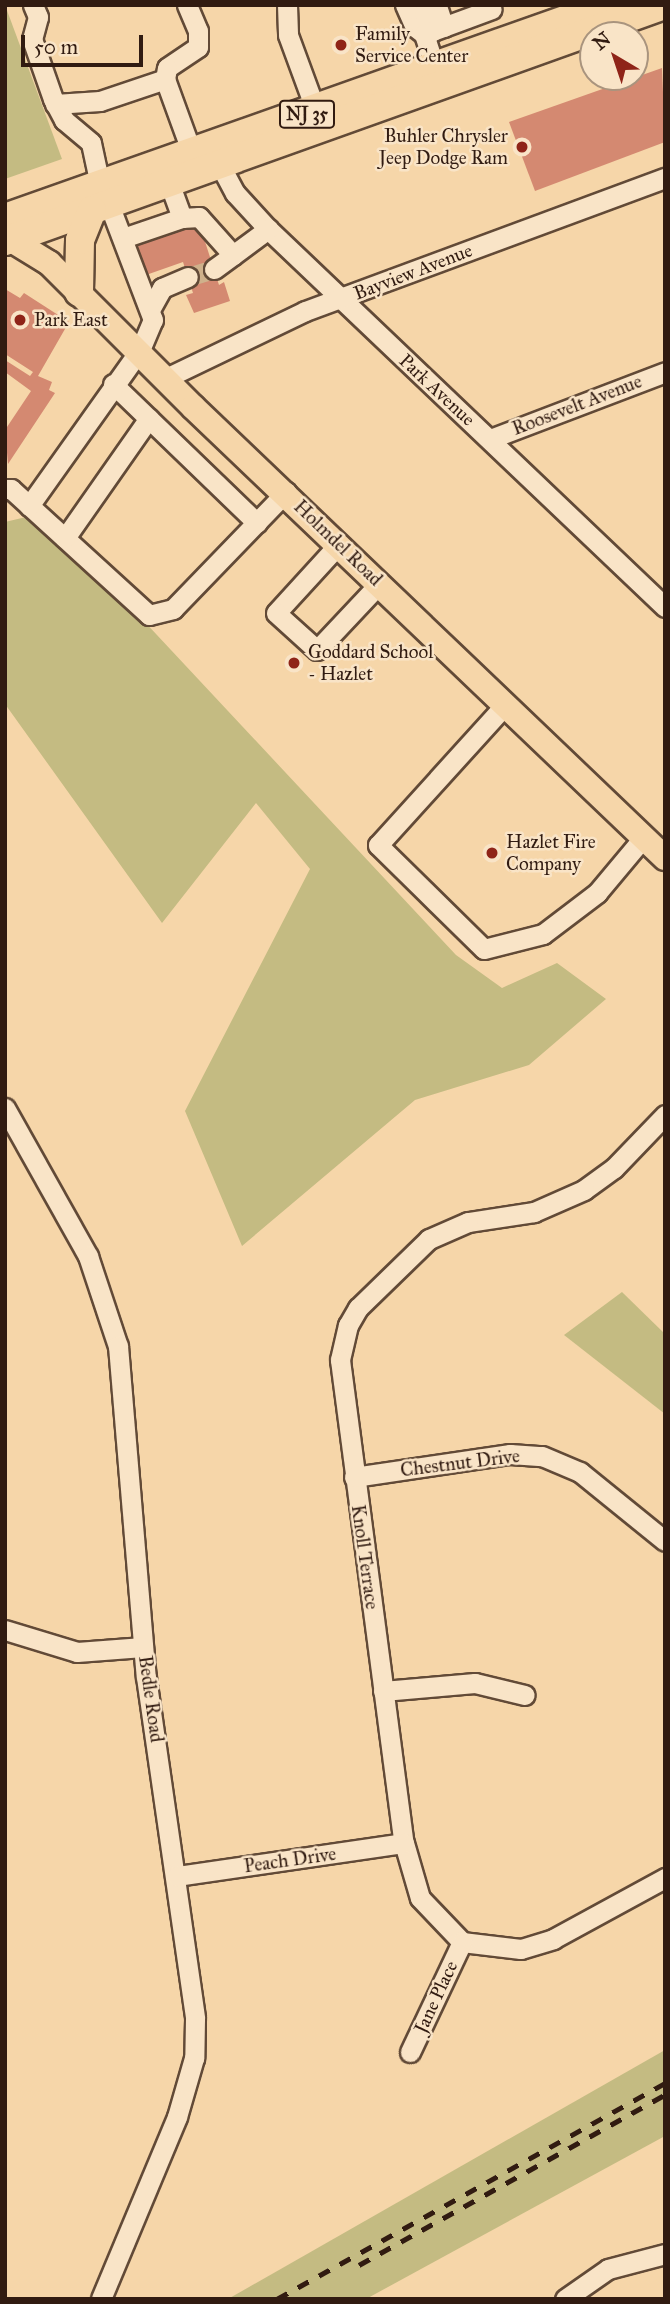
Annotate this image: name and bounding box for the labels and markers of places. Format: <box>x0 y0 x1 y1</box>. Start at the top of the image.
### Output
place label: Family Service Center <box>355 23 468 67</box>
marker: Family Service Center <box>333 37 349 53</box>
place label: Buhler Chrysler Jeep Dodge Ram <box>379 125 508 169</box>
marker: Buhler Chrysler Jeep Dodge Ram <box>514 139 530 155</box>
place label: Park East <box>34 309 108 331</box>
marker: Park East <box>12 312 28 328</box>
place label: Goddard School - Hazlet <box>308 641 433 685</box>
marker: Goddard School - Hazlet <box>286 655 302 671</box>
place label: Hazlet Fire Company <box>506 831 596 875</box>
marker: Hazlet Fire Company <box>484 845 500 861</box>

